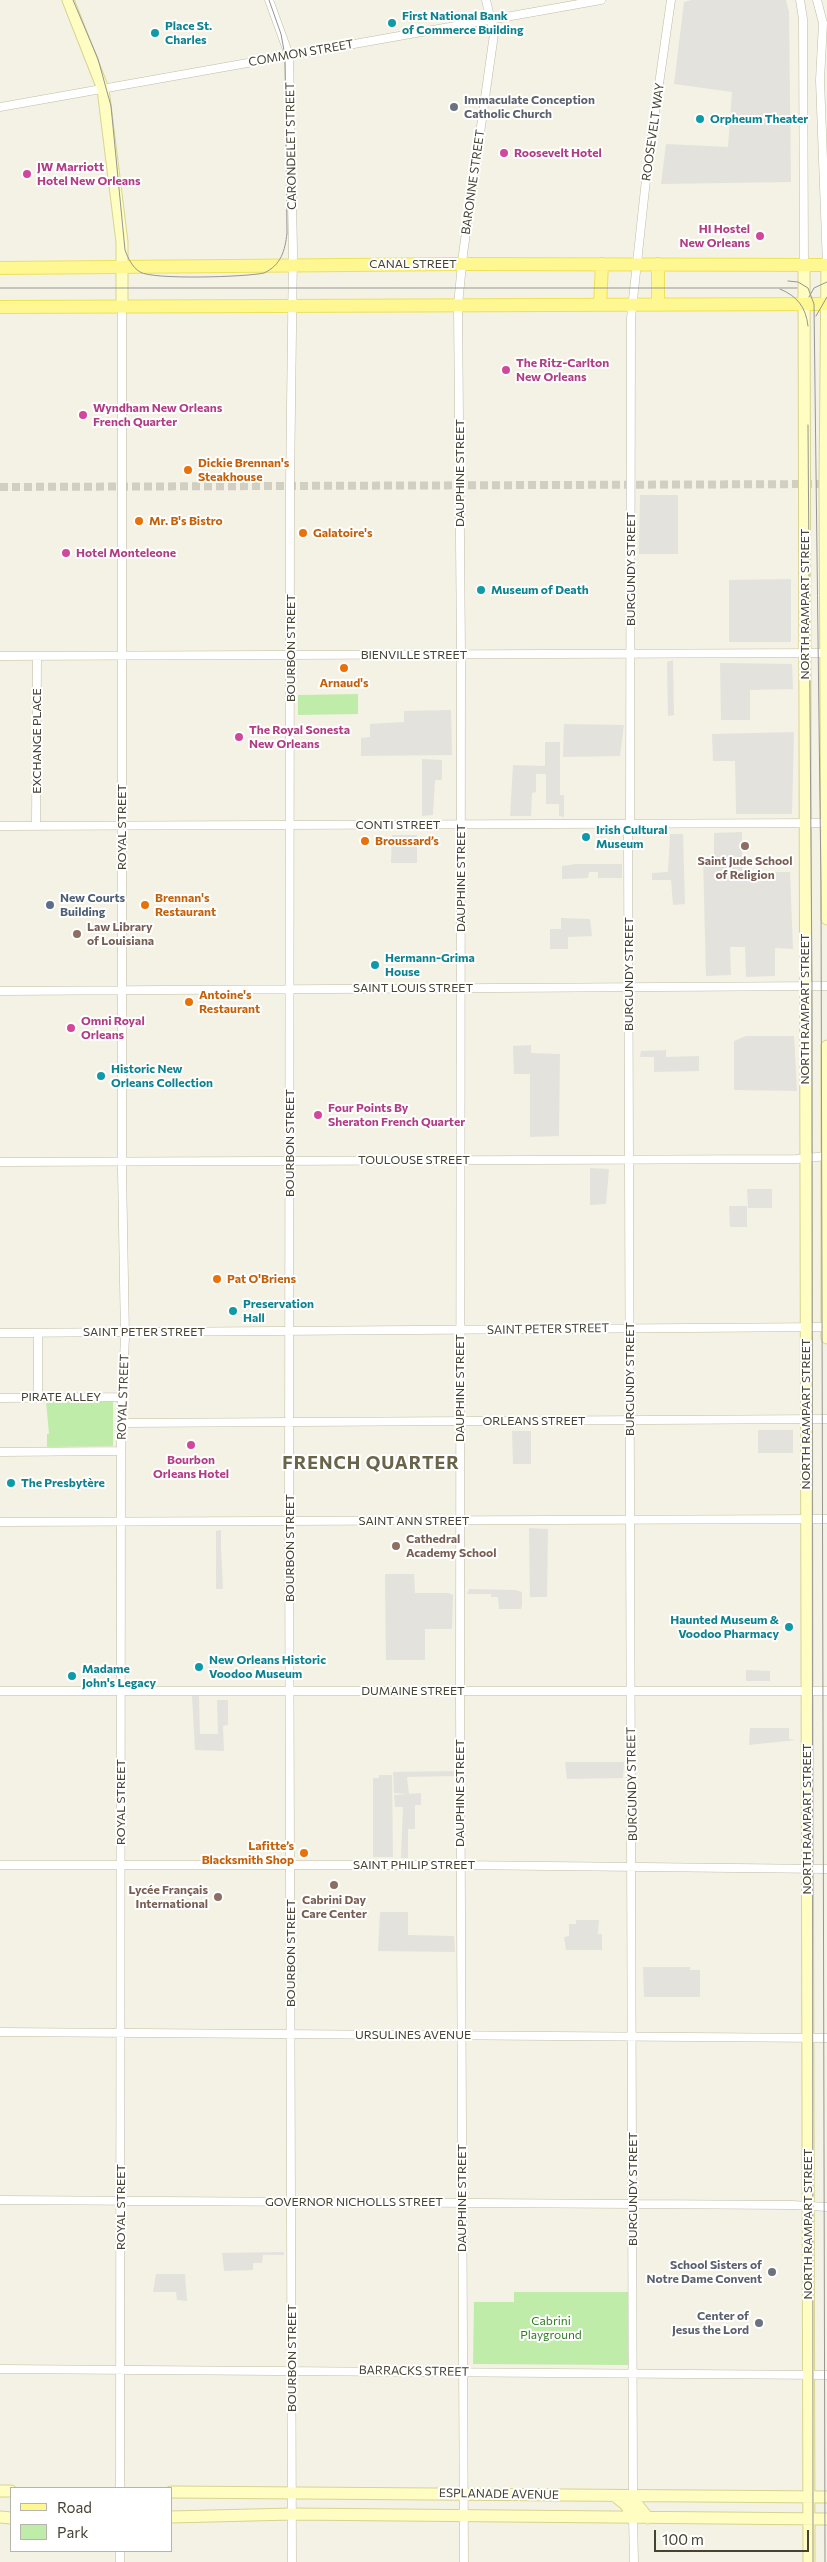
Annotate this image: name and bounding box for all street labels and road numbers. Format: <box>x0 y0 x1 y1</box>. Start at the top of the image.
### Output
street label: COMMON STREET <box>247 37 355 69</box>
street label: CARONDELET STREET <box>283 82 299 210</box>
street label: ROOSEVELT WAY <box>639 82 667 182</box>
street label: BARONNE STREET <box>459 129 487 235</box>
street label: CANAL STREET <box>369 257 457 271</box>
street label: DAUPHINE STREET <box>453 419 467 527</box>
street label: BURGUNDY STREET <box>624 512 638 626</box>
street label: NORTH RAMPART STREET <box>798 529 812 679</box>
street label: BOURBON STREET <box>284 594 298 702</box>
street label: BIENVILLE STREET <box>361 648 467 662</box>
street label: EXCHANGE PLACE <box>30 688 44 794</box>
street label: ROYAL STREET <box>115 784 129 870</box>
street label: CONTI STREET <box>356 818 440 832</box>
street label: DAUPHINE STREET <box>454 824 468 932</box>
street label: BURGUNDY STREET <box>622 917 636 1031</box>
street label: NORTH RAMPART STREET <box>798 934 812 1084</box>
street label: SAINT LOUIS STREET <box>353 981 473 995</box>
street label: BOURBON STREET <box>283 1089 297 1197</box>
street label: TOULOUSE STREET <box>358 1153 470 1167</box>
street label: SAINT PETER STREET <box>487 1321 609 1337</box>
street label: BURGUNDY STREET <box>623 1322 637 1436</box>
street label: SAINT PETER STREET <box>83 1325 205 1339</box>
street label: DAUPHINE STREET <box>453 1334 467 1442</box>
street label: NORTH RAMPART STREET <box>799 1339 813 1489</box>
street label: ROYAL STREET <box>114 1354 132 1440</box>
street label: PIRATE ALLEY <box>21 1390 101 1404</box>
street label: ORLEANS STREET <box>482 1414 586 1428</box>
street label: BOURBON STREET <box>283 1494 297 1602</box>
street label: SAINT ANN STREET <box>359 1514 469 1528</box>
street label: DUMAINE STREET <box>361 1684 465 1698</box>
street label: BURGUNDY STREET <box>624 1727 640 1841</box>
street label: DAUPHINE STREET <box>453 1739 467 1847</box>
street label: NORTH RAMPART STREET <box>800 1744 814 1894</box>
street label: ROYAL STREET <box>114 1759 128 1845</box>
street label: SAINT PHILIP STREET <box>353 1858 475 1872</box>
street label: BOURBON STREET <box>284 1899 298 2007</box>
street label: URSULINES AVENUE <box>355 2028 471 2042</box>
street label: BURGUNDY STREET <box>626 2132 640 2246</box>
street label: DAUPHINE STREET <box>455 2144 469 2252</box>
street label: NORTH RAMPART STREET <box>801 2149 815 2299</box>
street label: ROYAL STREET <box>114 2164 128 2250</box>
street label: GOVERNOR NICHOLLS STREET <box>265 2195 443 2209</box>
street label: BOURBON STREET <box>285 2304 299 2412</box>
street label: BARRACKS STREET <box>359 2363 469 2379</box>
street label: ESPLANADE AVENUE <box>439 2486 559 2502</box>

